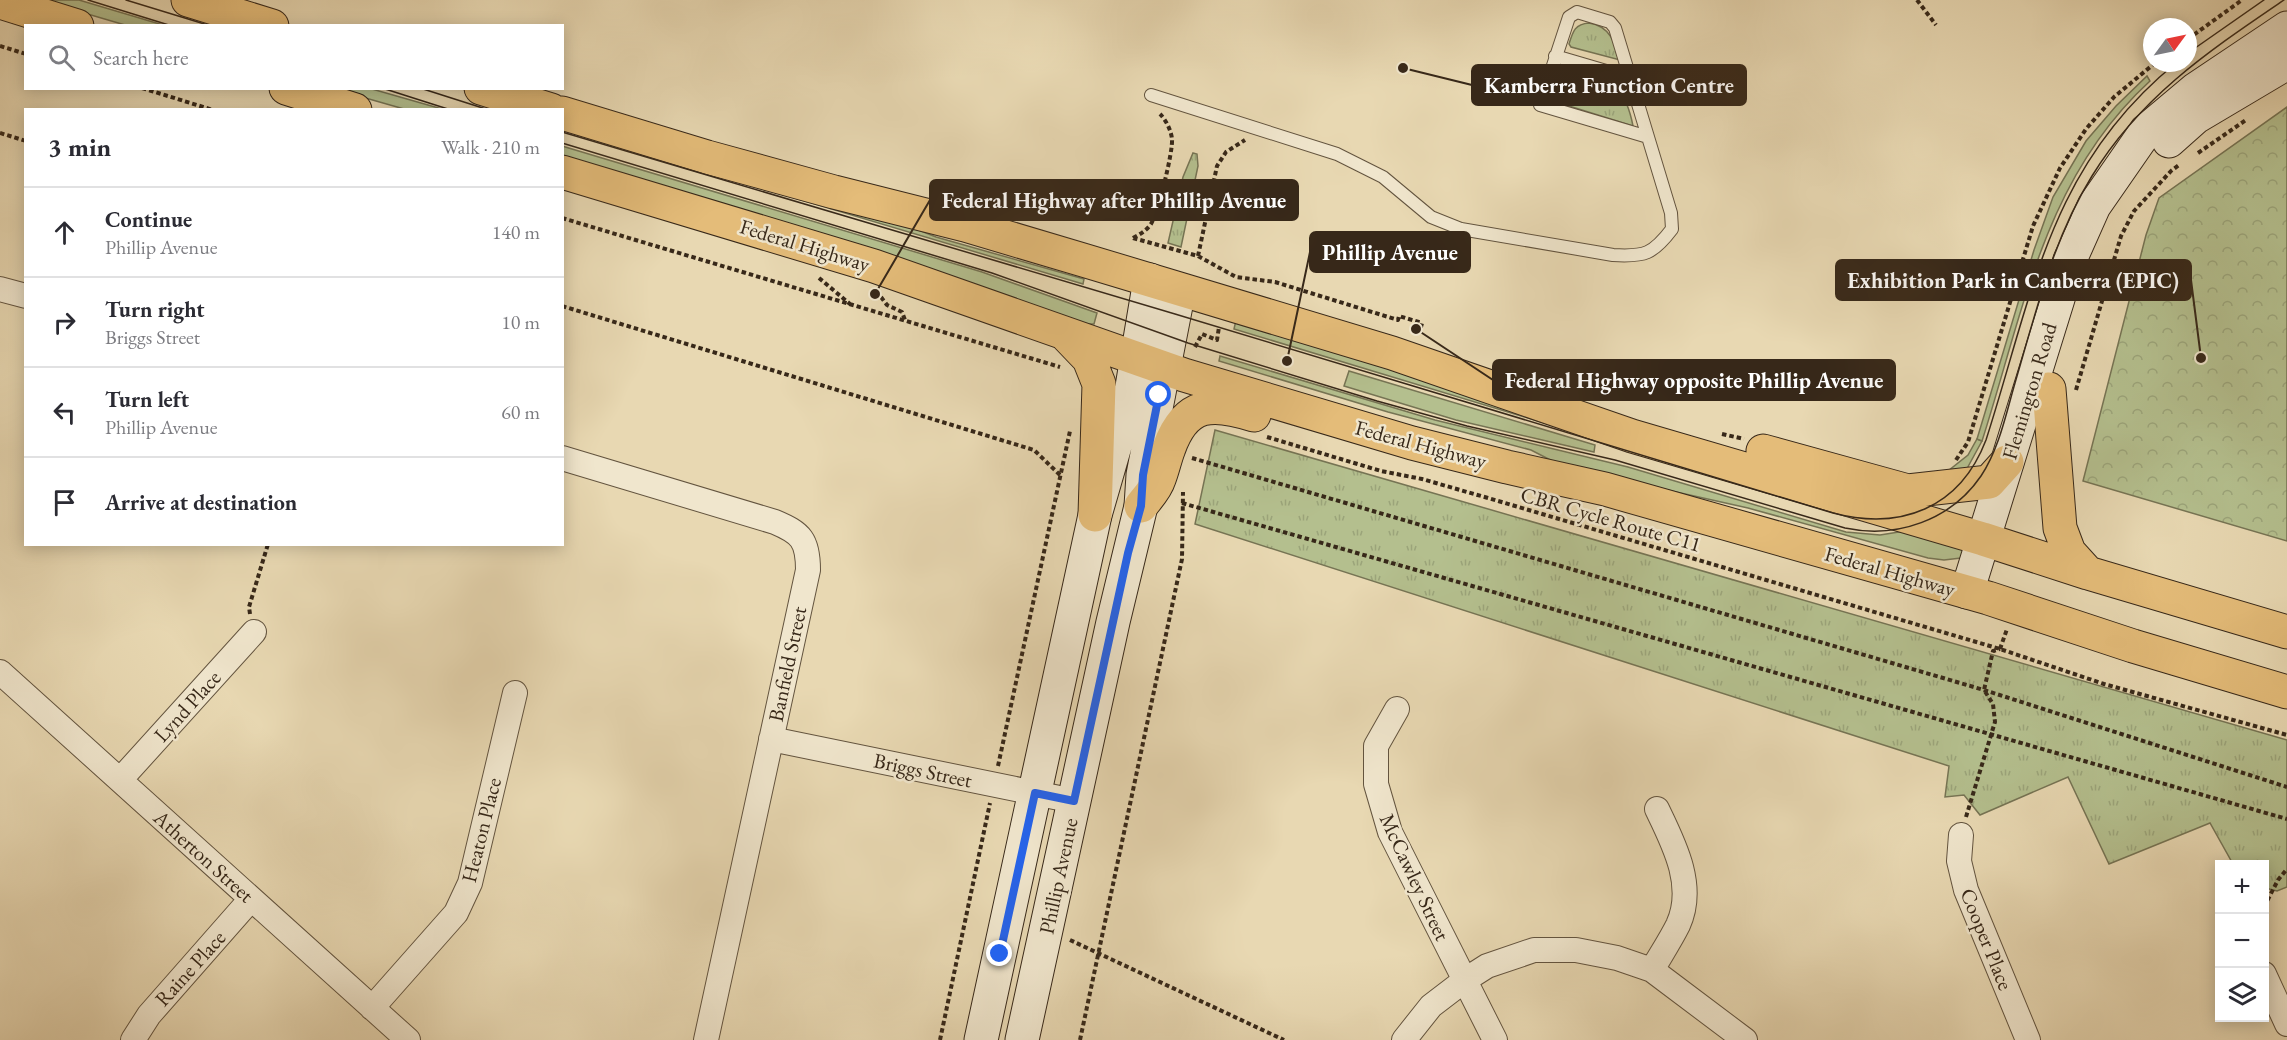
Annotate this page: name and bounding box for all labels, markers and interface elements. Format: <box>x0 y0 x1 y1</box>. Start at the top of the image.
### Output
north arrow <box>2143 18 2197 72</box>
search box <box>24 24 564 90</box>
icon: search <box>45 41 78 74</box>
text: Search here <box>93 43 188 72</box>
callout: Kamberra Function Centre <box>1472 65 1746 105</box>
text: Kamberra Function Centre <box>1484 71 1734 100</box>
text: 3 min <box>48 130 111 164</box>
text: Walk · 210 m <box>441 134 540 160</box>
callout: Federal Highway after Phillip Avenue <box>930 180 1298 220</box>
text: Federal Highway after Phillip Avenue <box>942 186 1286 215</box>
text: Continue <box>105 205 192 234</box>
street label: Federal Highway <box>737 212 874 278</box>
icon: ahead <box>48 216 81 249</box>
text: 140 m <box>492 219 540 245</box>
callout: Phillip Avenue <box>1310 232 1470 272</box>
text: Phillip Avenue <box>105 234 218 260</box>
text: Phillip Avenue <box>1322 238 1458 267</box>
callout: Exhibition Park in Canberra (EPIC) <box>1836 260 2191 300</box>
text: Exhibition Park in Canberra (EPIC) <box>1847 266 2179 295</box>
text: Turn right <box>105 295 204 324</box>
icon: right <box>48 306 81 339</box>
text: 10 m <box>501 309 540 335</box>
street label: Flemington Road <box>1995 319 2063 463</box>
text: Briggs Street <box>105 324 200 350</box>
callout: Federal Highway opposite Phillip Avenue <box>1493 360 1895 400</box>
text: Federal Highway opposite Phillip Avenue <box>1505 366 1883 395</box>
route start <box>1145 381 1171 407</box>
text: Turn left <box>105 385 189 414</box>
icon: left <box>48 396 81 429</box>
text: 60 m <box>501 399 540 425</box>
text: Phillip Avenue <box>105 414 218 440</box>
street label: Federal Highway <box>1353 414 1490 475</box>
street label: CBR Cycle Route C11 <box>1518 480 1704 558</box>
icon: arrive <box>48 486 81 519</box>
text: Arrive at destination <box>105 488 297 517</box>
street label: Federal Highway <box>1822 539 1959 603</box>
street label: Banfield Street <box>762 604 812 724</box>
street label: Lynd Place <box>148 664 226 748</box>
street label: Briggs Street <box>871 746 975 794</box>
street label: Heaton Place <box>455 775 507 885</box>
street label: Atherton Street <box>148 803 260 908</box>
street label: McCawley Street <box>1374 809 1456 945</box>
street label: Phillip Avenue <box>1033 815 1083 937</box>
map controls <box>2215 860 2269 1022</box>
button: + <box>2215 860 2269 914</box>
street label: Cooper Place <box>1954 884 2020 994</box>
button: − <box>2215 914 2269 968</box>
street label: Raine Place <box>149 924 231 1012</box>
route end <box>986 940 1012 966</box>
button: layers <box>2215 968 2269 1022</box>

